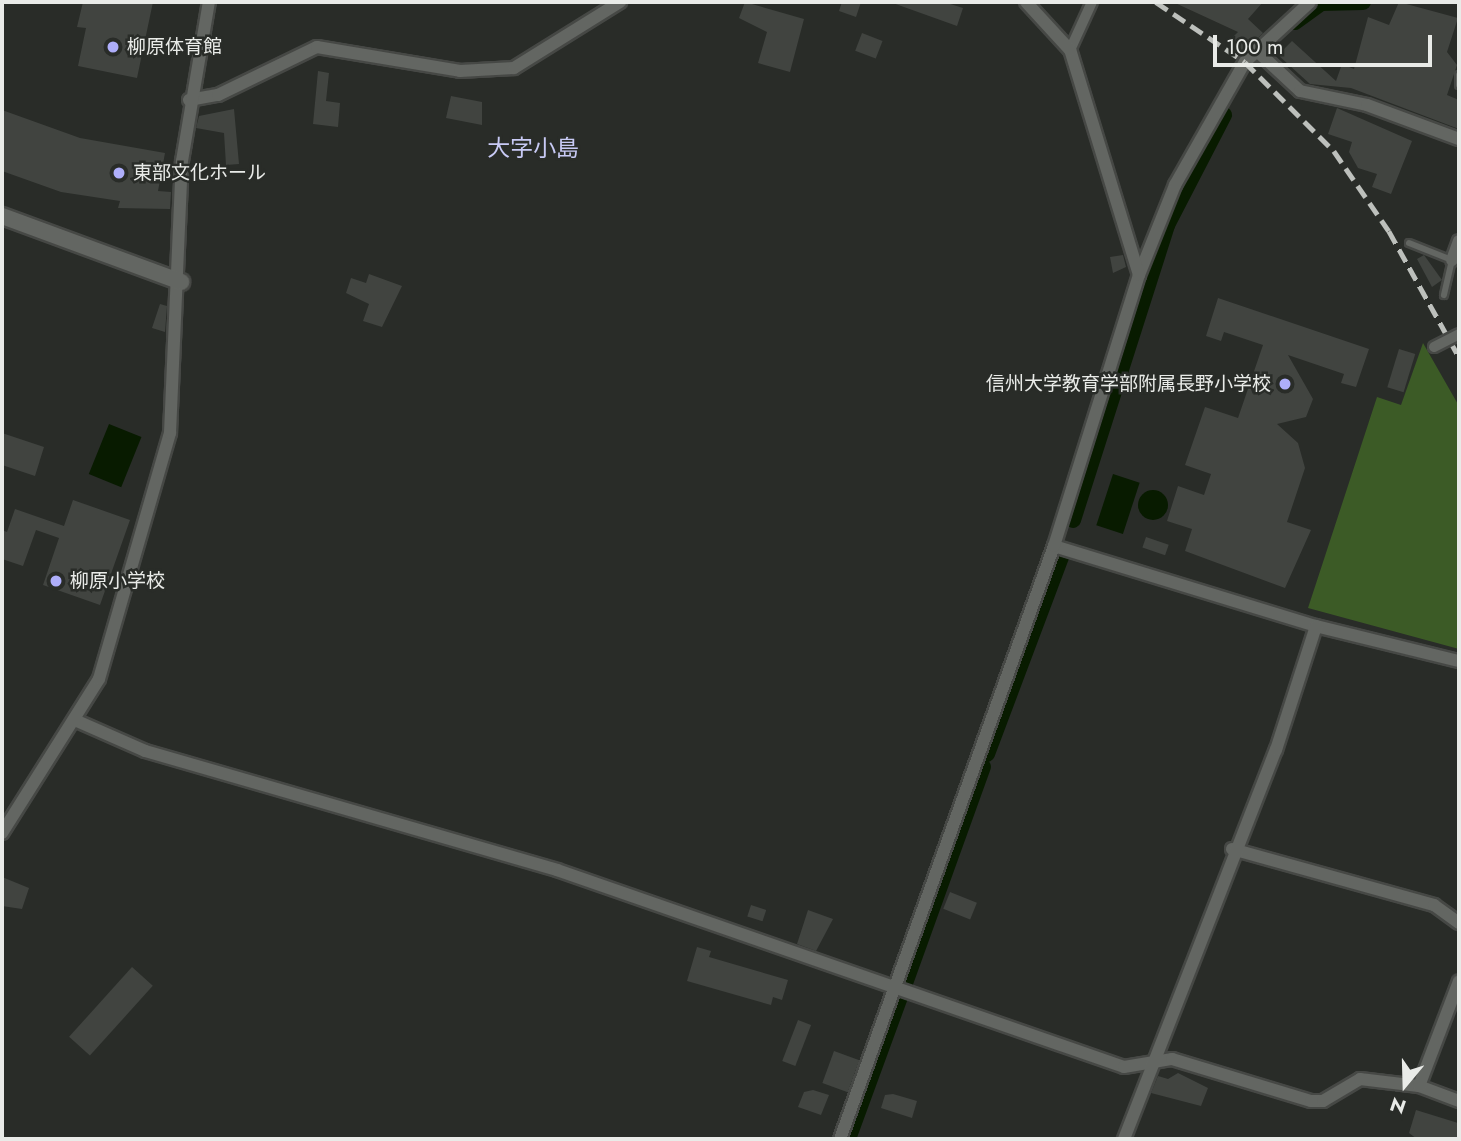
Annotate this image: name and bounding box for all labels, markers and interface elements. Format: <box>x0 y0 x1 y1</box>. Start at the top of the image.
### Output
scale bar <box>1216 21 1435 65</box>
text: 100 m <box>1226 32 1283 62</box>
place label: 柳原体育館 <box>127 36 222 58</box>
marker: 柳原体育館 <box>105 39 121 55</box>
district label: 大字小島 <box>487 134 579 162</box>
place label: 東部文化ホール <box>133 162 266 184</box>
marker: 東部文化ホール <box>111 165 127 181</box>
place label: 信州大学教育学部附属長野小学校 <box>986 373 1271 395</box>
marker: 信州大学教育学部附属長野小学校 <box>1277 376 1293 392</box>
place label: 柳原小学校 <box>70 570 165 592</box>
marker: 柳原小学校 <box>48 573 64 589</box>
north arrow <box>1370 1050 1440 1120</box>
text: N <box>1386 1090 1410 1121</box>

